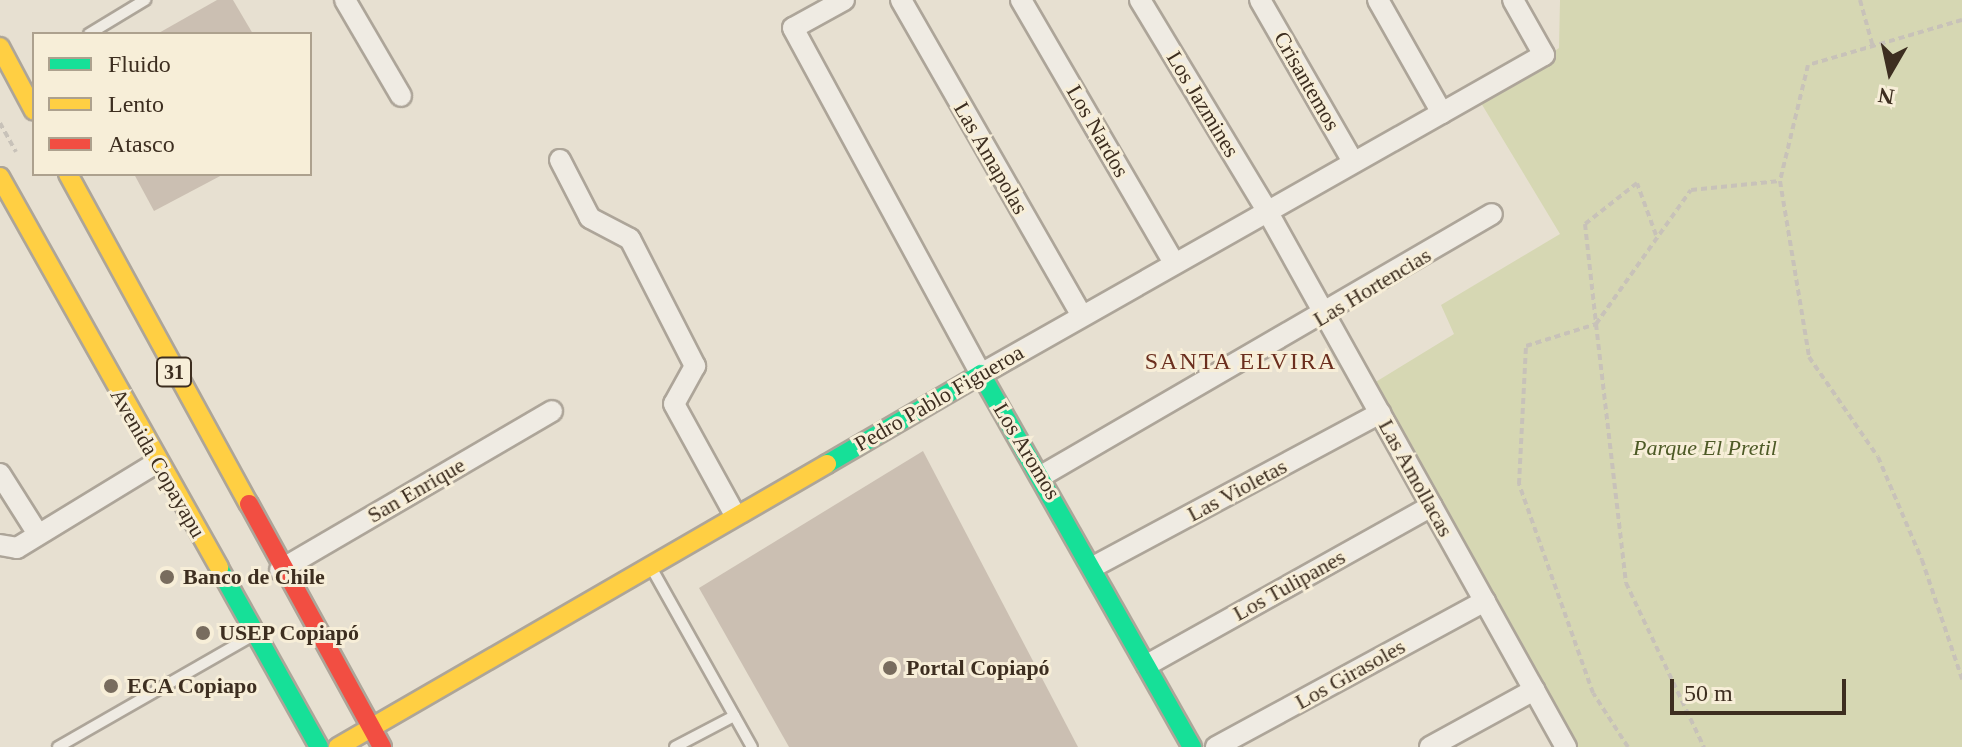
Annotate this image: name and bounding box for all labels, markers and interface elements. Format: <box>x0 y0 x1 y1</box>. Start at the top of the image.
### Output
street label: Crisantemos <box>1268 27 1346 135</box>
legend <box>32 32 312 176</box>
north arrow <box>1850 32 1930 112</box>
street label: Los Jazmines <box>1161 46 1245 162</box>
text: Fluido <box>108 51 171 77</box>
street label: Los Nardos <box>1061 80 1135 182</box>
text: N <box>1876 83 1896 110</box>
text: Lento <box>108 91 164 117</box>
street label: Las Amapolas <box>948 97 1034 219</box>
text: Atasco <box>108 131 175 157</box>
street label: Las Hortencias <box>1308 242 1436 332</box>
street label: Pedro Pablo Figueroa <box>850 339 1028 457</box>
district label: SANTA ELVIRA <box>1144 348 1338 376</box>
road number: 31 <box>156 356 192 388</box>
street label: Avenida Copayapu <box>105 384 211 542</box>
street label: Los Aromos <box>988 397 1066 505</box>
street label: Las Amollacas <box>1373 414 1459 542</box>
park label: Parque El Pretil <box>1633 435 1777 461</box>
street label: San Enrique <box>363 452 469 528</box>
street label: Las Violetas <box>1183 453 1291 527</box>
street label: Los Tulipanes <box>1228 543 1350 627</box>
place label: Banco de Chile <box>183 564 325 590</box>
marker: Banco de Chile <box>158 568 176 586</box>
place label: USEP Copiapó <box>219 620 360 646</box>
marker: USEP Copiapó <box>194 624 212 642</box>
street label: Los Girasoles <box>1290 633 1410 715</box>
place label: Portal Copiapó <box>906 655 1050 681</box>
marker: Portal Copiapó <box>881 659 899 677</box>
scale bar <box>1674 663 1850 713</box>
place label: ECA Copiapo <box>127 673 258 699</box>
marker: ECA Copiapo <box>102 677 120 695</box>
text: 50 m <box>1684 680 1733 706</box>

